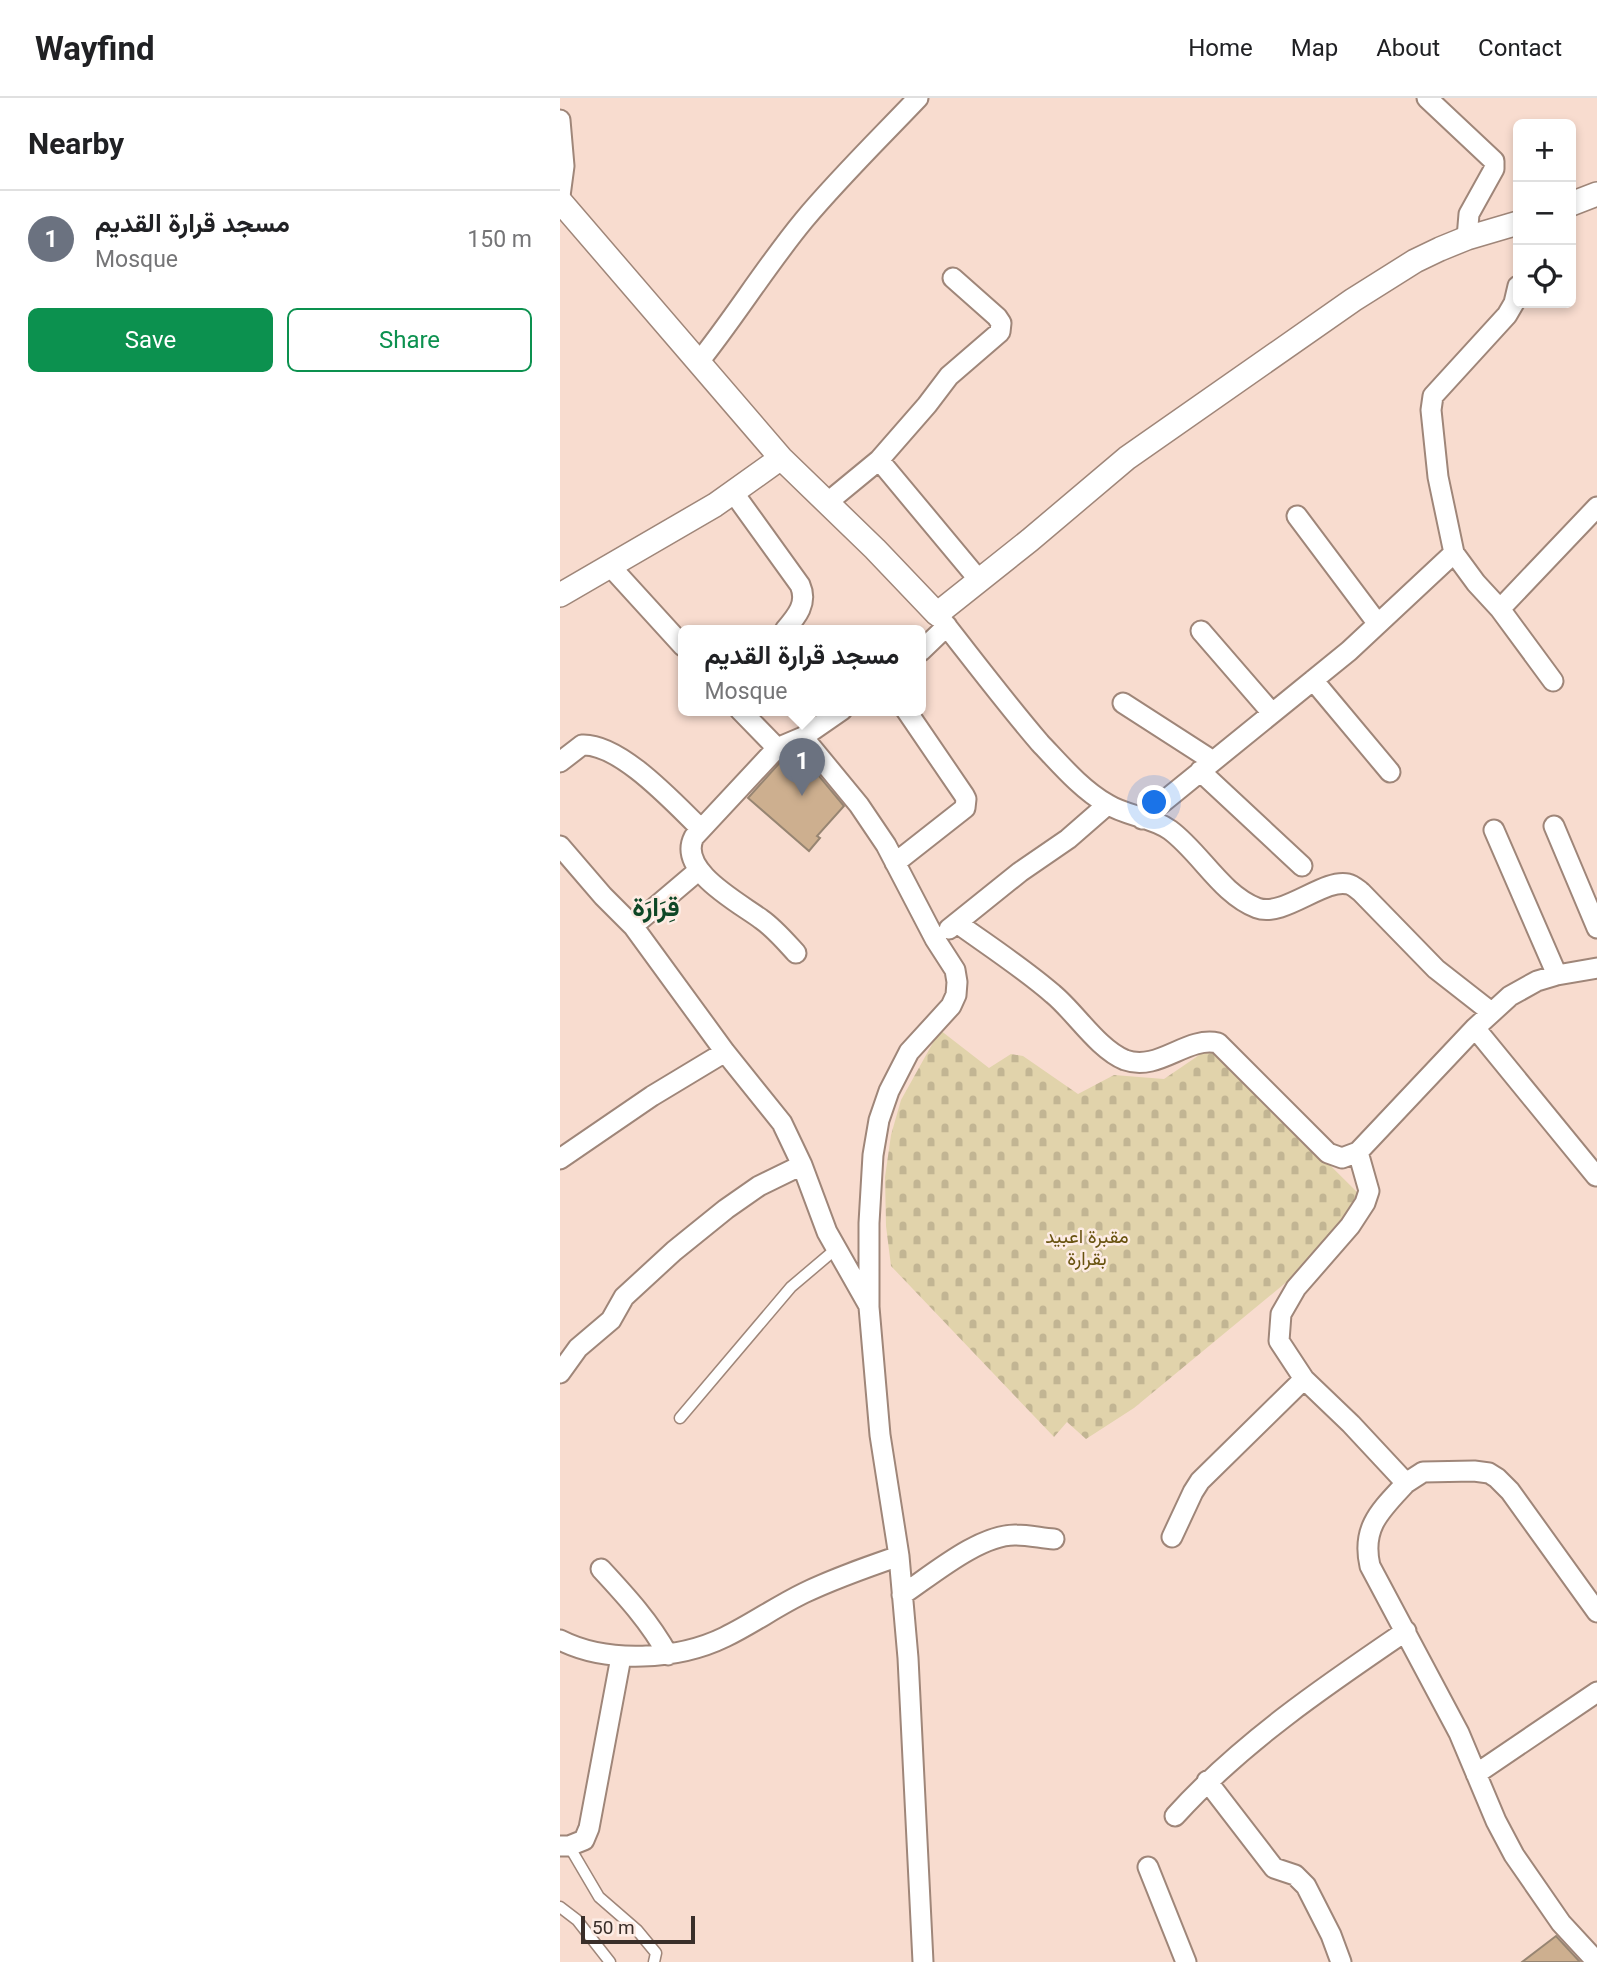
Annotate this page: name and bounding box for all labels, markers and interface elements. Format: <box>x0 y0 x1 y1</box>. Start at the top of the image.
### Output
text: Wayfind <box>35 29 155 68</box>
text: Home <box>1188 34 1253 62</box>
text: Map <box>1291 34 1338 62</box>
text: About <box>1376 34 1440 62</box>
text: Contact <box>1478 34 1562 62</box>
map controls <box>1513 119 1576 308</box>
button: + <box>1513 119 1576 182</box>
text: Nearby <box>28 126 124 161</box>
button: − <box>1513 182 1576 245</box>
text: مسجد قرارة القديم <box>95 208 290 238</box>
text: 1 <box>44 226 58 253</box>
text: 150 m <box>467 226 532 253</box>
button: locate <box>1513 245 1576 308</box>
text: Mosque <box>95 246 178 273</box>
button: Save <box>28 308 273 372</box>
button: Share <box>287 308 532 372</box>
popup <box>678 625 926 716</box>
text: مسجد قرارة القديم <box>705 640 899 670</box>
text: Mosque <box>705 678 788 705</box>
pin: 1 <box>779 738 825 796</box>
your location <box>1137 785 1171 819</box>
district label: قِرَارَة <box>632 892 680 923</box>
park label: مقبرة اعبيد بقرارة <box>1045 1225 1129 1270</box>
scale bar <box>581 1913 695 1945</box>
text: 50 m <box>592 1916 635 1939</box>

